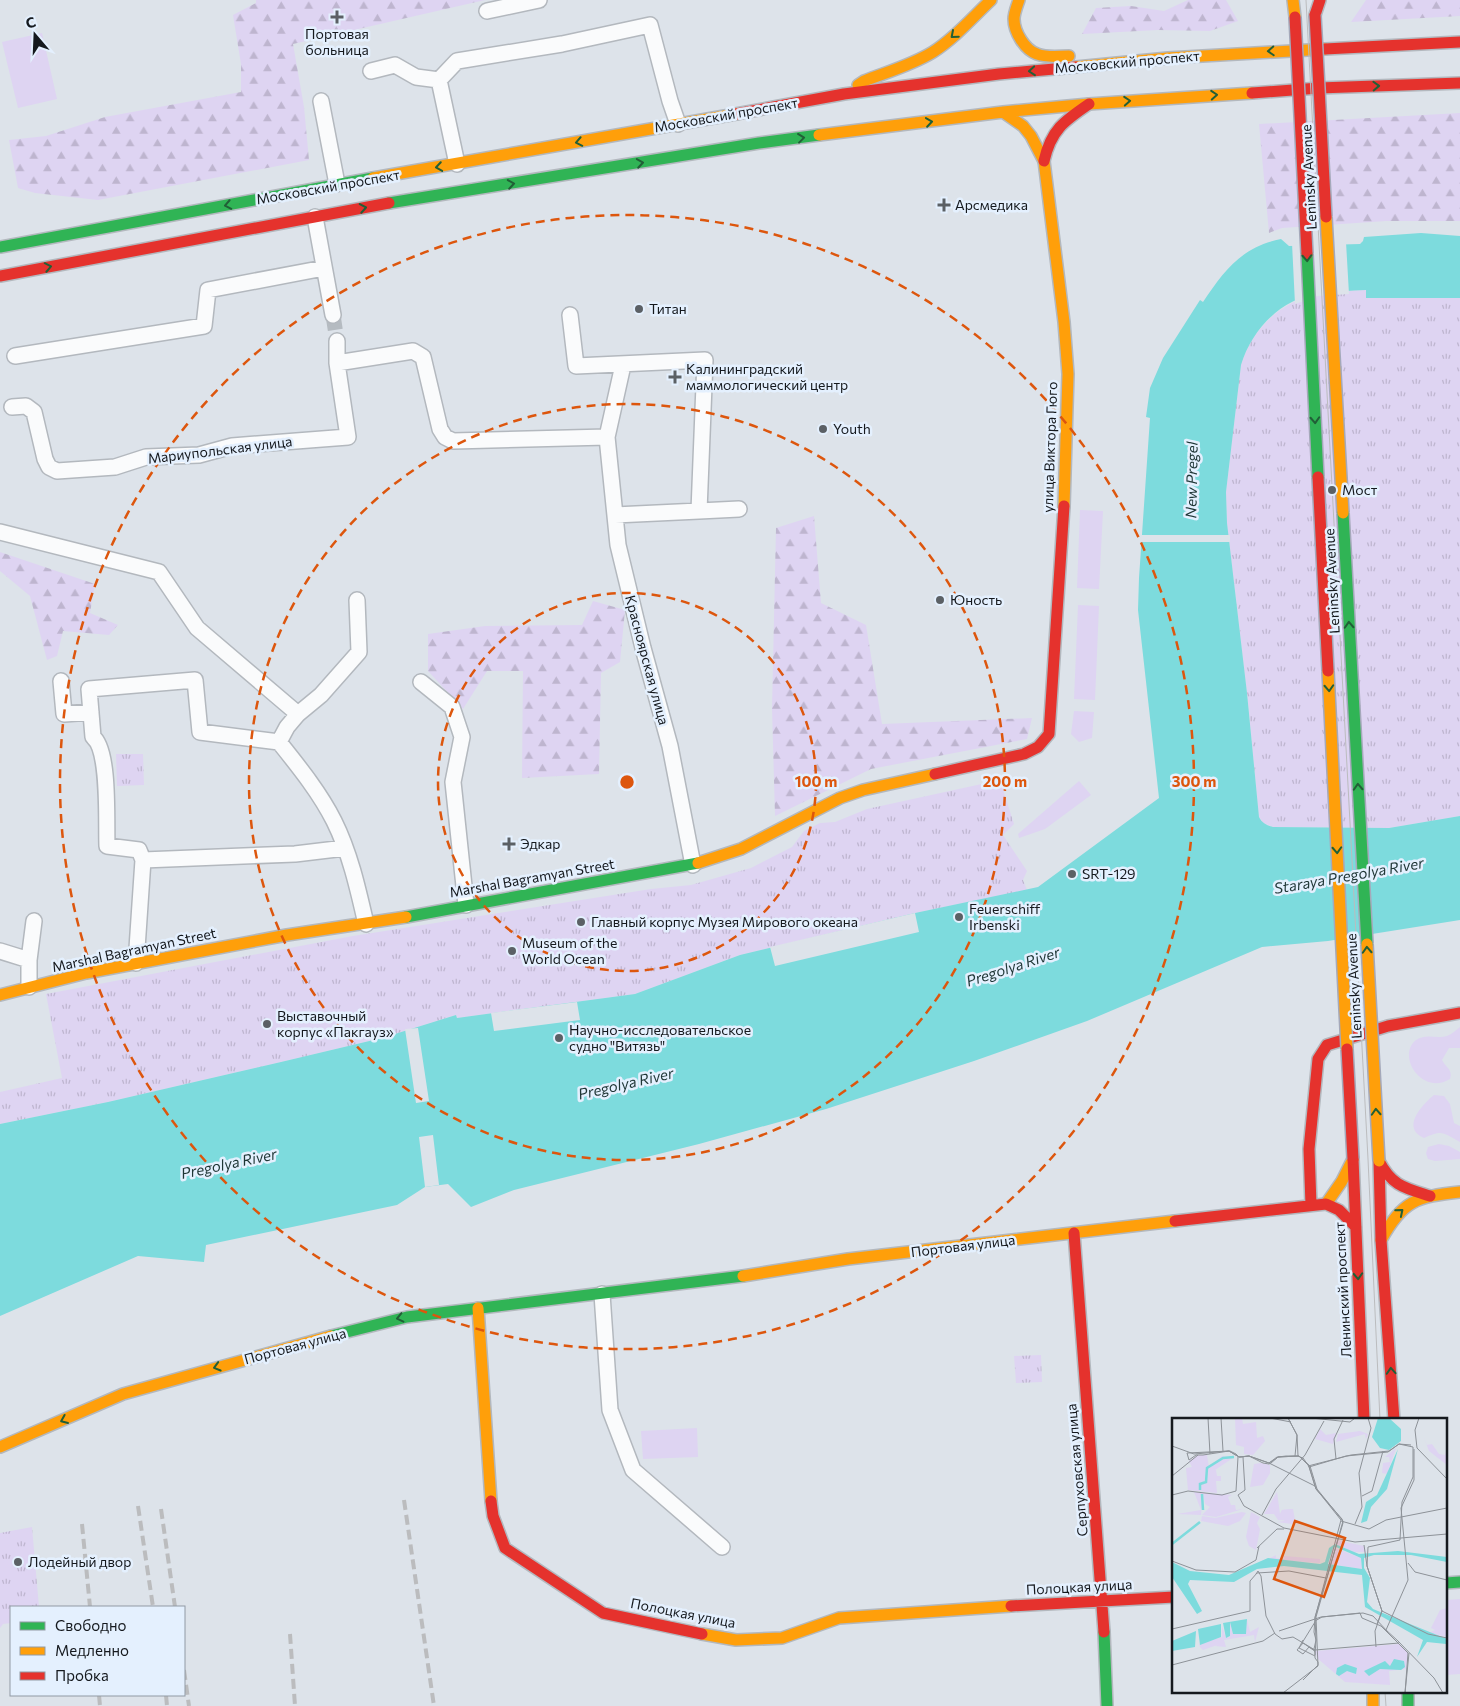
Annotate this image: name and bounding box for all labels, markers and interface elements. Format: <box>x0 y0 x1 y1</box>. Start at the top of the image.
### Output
north arrow <box>10 10 60 60</box>
marker: Портовая больница <box>330 10 344 24</box>
text: С <box>23 13 38 32</box>
place label: Портовая больница <box>305 25 369 58</box>
one-way arrow <box>951 29 960 38</box>
one-way arrow <box>1267 46 1275 57</box>
street label: Московский проспект <box>1054 47 1201 76</box>
one-way arrow <box>1028 65 1036 76</box>
one-way arrow <box>1372 81 1380 91</box>
one-way arrow <box>1210 90 1218 101</box>
street label: Московский проспект <box>653 93 800 136</box>
one-way arrow <box>1123 96 1131 107</box>
one-way arrow <box>925 117 933 128</box>
street label: Leninsky Avenue <box>1297 124 1320 230</box>
one-way arrow <box>797 133 805 144</box>
one-way arrow <box>574 137 583 147</box>
one-way arrow <box>636 158 645 168</box>
one-way arrow <box>435 162 444 172</box>
street label: Московский проспект <box>255 165 402 208</box>
one-way arrow <box>507 179 515 190</box>
place label: Арсмедика <box>955 196 1028 213</box>
marker: Арсмедика <box>937 198 951 212</box>
one-way arrow <box>223 199 232 209</box>
one-way arrow <box>358 203 367 213</box>
one-way arrow <box>1301 254 1312 262</box>
one-way arrow <box>43 262 52 273</box>
place label: Титан <box>649 300 687 317</box>
marker: Титан <box>633 303 645 315</box>
place label: Калининградский маммологический центр <box>686 360 848 393</box>
marker: Калининградский маммологический центр <box>668 370 682 384</box>
street label: улица Виктора Гюго <box>1039 381 1060 513</box>
one-way arrow <box>1310 417 1321 425</box>
place label: Youth <box>833 420 871 437</box>
marker: Youth <box>817 423 829 435</box>
street label: Мариупольская улица <box>147 432 293 467</box>
water label: New Pregel <box>1181 440 1201 518</box>
place label: Мост <box>1342 481 1378 498</box>
marker: Мост <box>1326 484 1338 496</box>
street label: Leninsky Avenue <box>1320 528 1343 634</box>
place label: Юность <box>950 591 1002 608</box>
street label: Красноярская улица <box>622 593 673 727</box>
marker: Юность <box>934 594 946 606</box>
one-way arrow <box>1344 621 1355 629</box>
one-way arrow <box>1323 684 1334 692</box>
text: 100 m <box>795 772 837 790</box>
text: 200 m <box>983 772 1027 790</box>
text: 300 m <box>1172 772 1216 790</box>
centre of rings <box>618 773 636 791</box>
one-way arrow <box>1353 783 1364 791</box>
place label: Эдкар <box>520 835 561 852</box>
marker: Эдкар <box>502 837 516 851</box>
one-way arrow <box>1332 846 1343 854</box>
water label: Staraya Pregolya River <box>1272 853 1426 897</box>
street label: Marshal Bagramyan Street <box>448 855 616 900</box>
place label: SRT-129 <box>1082 865 1136 882</box>
marker: SRT-129 <box>1066 868 1078 880</box>
place label: Feuerschiff Irbenski <box>969 900 1041 933</box>
marker: Feuerschiff Irbenski <box>953 911 965 923</box>
place label: Главный корпус Музея Мирового океана <box>591 913 858 930</box>
marker: Главный корпус Музея Мирового океана <box>575 916 587 928</box>
street label: Marshal Bagramyan Street <box>50 924 218 975</box>
street label: Leninsky Avenue <box>1342 933 1365 1039</box>
place label: Museum of the World Ocean <box>522 934 617 967</box>
water label: Pregolya River <box>964 942 1063 990</box>
marker: Museum of the World Ocean <box>506 945 518 957</box>
one-way arrow <box>1362 945 1373 953</box>
place label: Выставочный корпус «Пакгауз» <box>277 1007 394 1040</box>
marker: Выставочный корпус «Пакгауз» <box>261 1018 273 1030</box>
place label: Научно-исследовательское судно "Витязь" <box>569 1021 751 1054</box>
marker: Научно-исследовательское судно "Витязь" <box>553 1032 565 1044</box>
water label: Pregolya River <box>576 1063 676 1103</box>
one-way arrow <box>1371 1108 1382 1116</box>
water label: Pregolya River <box>179 1144 279 1182</box>
one-way arrow <box>1395 1209 1404 1218</box>
street label: Ленинский проспект <box>1330 1221 1355 1358</box>
street label: Портовая улица <box>910 1231 1016 1260</box>
one-way arrow <box>1352 1272 1363 1280</box>
one-way arrow <box>396 1312 405 1323</box>
street label: Портовая улица <box>242 1324 348 1367</box>
one-way arrow <box>214 1362 222 1372</box>
one-way arrow <box>1385 1367 1396 1375</box>
street label: Серпуховская улица <box>1062 1403 1091 1537</box>
one-way arrow <box>60 1413 69 1424</box>
inset map <box>1172 1418 1448 1694</box>
place label: Лодейный двор <box>28 1553 131 1570</box>
marker: Лодейный двор <box>12 1556 24 1568</box>
street label: Полоцкая улица <box>1025 1575 1133 1598</box>
street label: Полоцкая улица <box>629 1594 737 1631</box>
legend <box>10 1606 185 1696</box>
text: Свободно <box>55 1616 126 1634</box>
text: Медленно <box>55 1641 129 1659</box>
text: Пробка <box>55 1666 109 1684</box>

